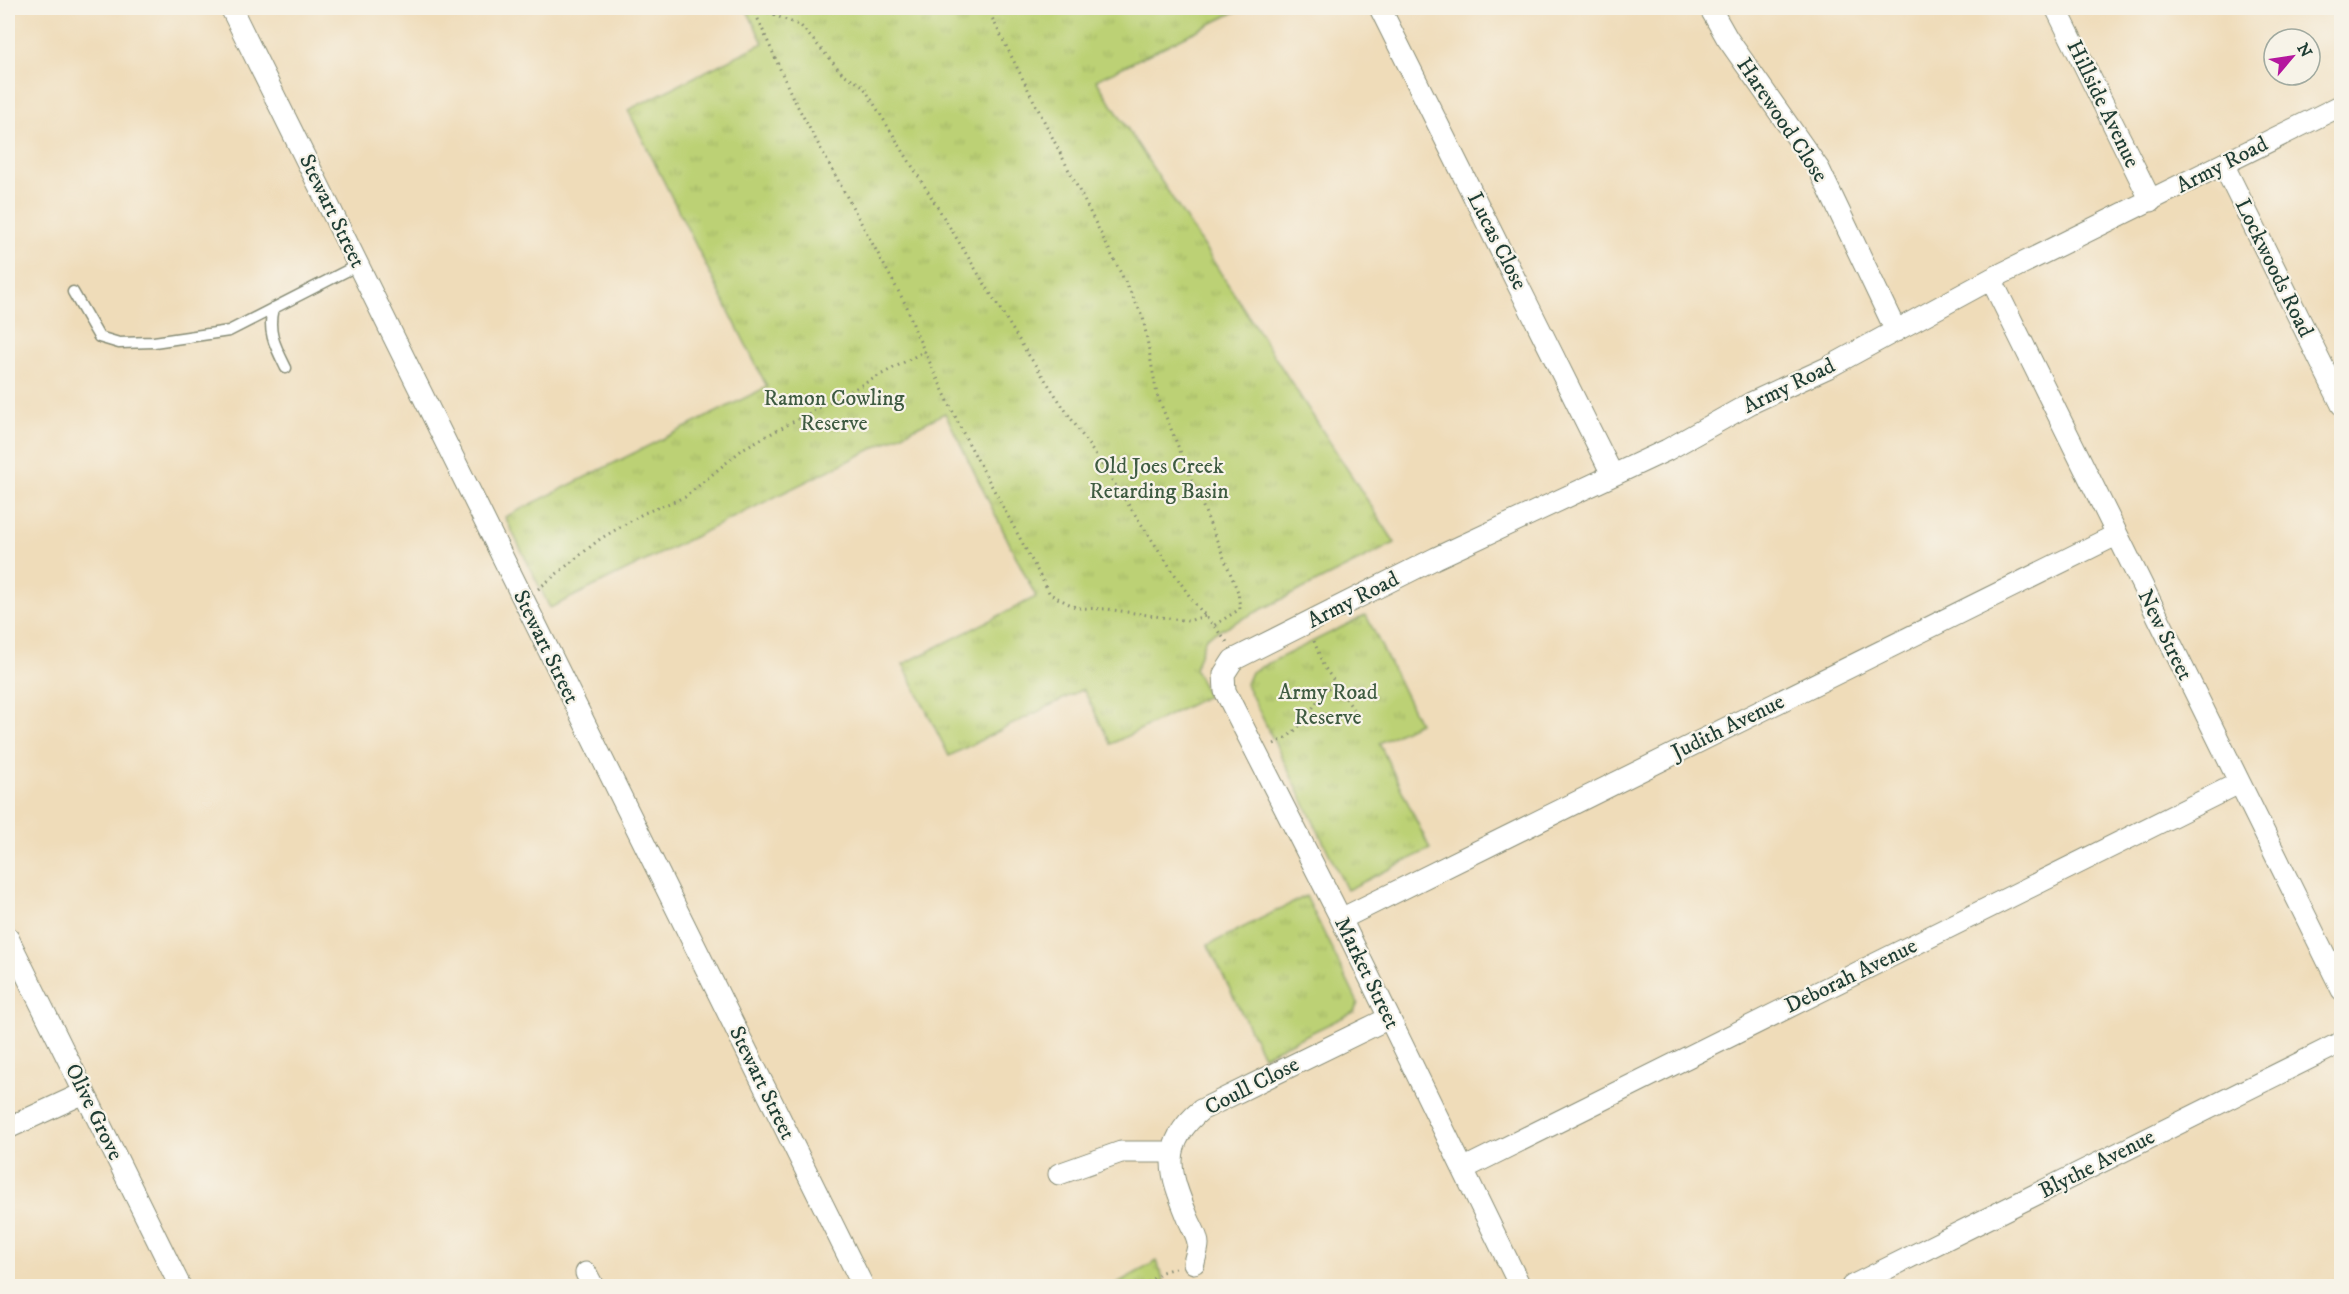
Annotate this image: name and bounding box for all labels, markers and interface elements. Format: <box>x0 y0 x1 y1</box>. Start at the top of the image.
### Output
north arrow <box>2262 27 2322 87</box>
street label: Hillside Avenue <box>2060 36 2146 172</box>
text: N <box>2292 40 2316 61</box>
street label: Harewood Close <box>1730 53 1834 187</box>
street label: Army Road <box>2172 130 2272 200</box>
street label: Stewart Street <box>293 150 371 272</box>
street label: Lucas Close <box>1461 188 1533 294</box>
street label: Lockwoods Road <box>2229 194 2319 342</box>
street label: Army Road <box>1738 352 1840 420</box>
park label: Ramon Cowling Reserve <box>764 385 905 437</box>
park label: Old Joes Creek Retarding Basin <box>1089 453 1229 505</box>
street label: Army Road <box>1303 565 1403 635</box>
street label: New Street <box>2131 585 2199 685</box>
street label: Stewart Street <box>507 586 585 708</box>
park label: Army Road Reserve <box>1278 679 1378 731</box>
street label: Judith Avenue <box>1665 688 1789 767</box>
street label: Market Street <box>1328 913 1406 1033</box>
street label: Deborah Avenue <box>1781 932 1921 1020</box>
street label: Stewart Street <box>723 1022 801 1144</box>
street label: Coull Close <box>1200 1051 1304 1121</box>
street label: Olive Grove <box>59 1059 129 1165</box>
street label: Blythe Avenue <box>2035 1123 2159 1205</box>

